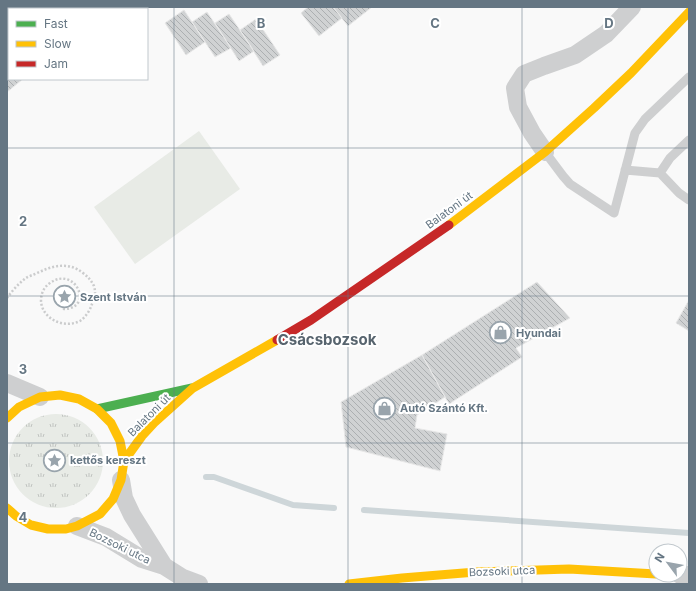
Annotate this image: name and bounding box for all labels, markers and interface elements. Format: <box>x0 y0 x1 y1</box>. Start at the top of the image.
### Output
legend <box>8 8 148 80</box>
text: B <box>257 15 266 31</box>
text: C <box>430 15 440 31</box>
text: D <box>604 15 614 31</box>
text: Fast <box>44 16 68 31</box>
text: Slow <box>44 36 72 51</box>
text: Jam <box>44 56 68 71</box>
street label: Balatoni út <box>423 188 476 232</box>
text: 2 <box>19 213 27 229</box>
place icon: Szent István <box>52 284 78 310</box>
place label: Szent István <box>80 290 147 304</box>
shop icon: Hyundai <box>487 320 513 346</box>
place label: Hyundai <box>516 326 561 340</box>
district label: Csácsbozsok <box>278 330 377 349</box>
text: 3 <box>19 361 27 377</box>
street label: Balatoni út <box>125 390 174 439</box>
shop icon: Autó Szántó Kft. <box>372 395 398 421</box>
place label: Autó Szántó Kft. <box>400 401 488 415</box>
place icon: kettős kereszt <box>41 447 67 473</box>
place label: kettős kereszt <box>70 453 146 467</box>
text: 4 <box>19 509 28 525</box>
street label: Bozsoki utca <box>87 525 153 567</box>
north arrow <box>648 543 688 583</box>
text: N <box>651 550 668 565</box>
street label: Bozsoki utca <box>469 563 535 579</box>

